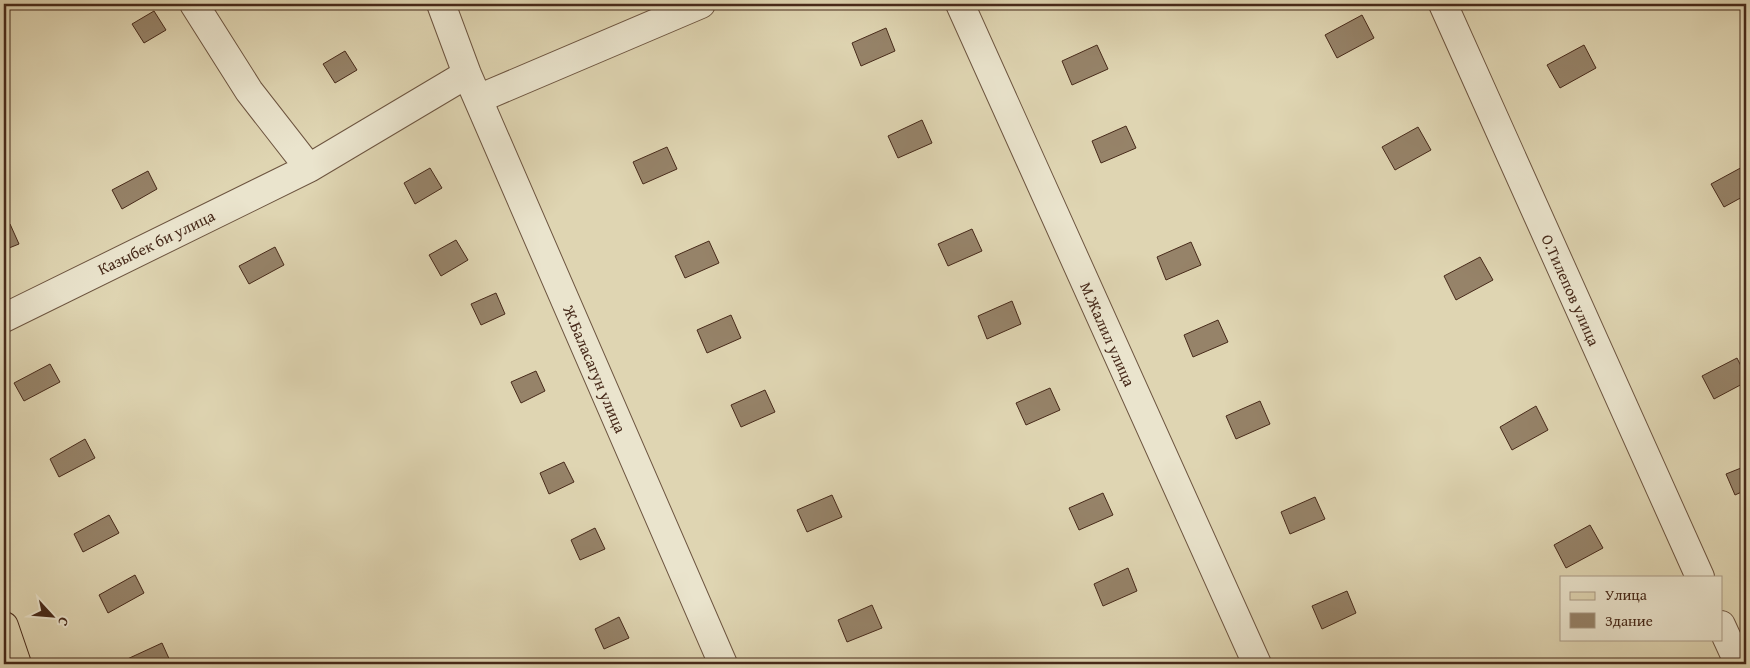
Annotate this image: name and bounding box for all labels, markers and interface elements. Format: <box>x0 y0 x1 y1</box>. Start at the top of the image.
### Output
street label: Казыбек би улица <box>93 203 219 281</box>
street label: О.Тилепов улица <box>1536 230 1607 350</box>
street label: М.Жалил улица <box>1074 278 1142 390</box>
street label: Ж.Баласагун улица <box>557 300 633 437</box>
legend <box>1560 576 1722 640</box>
text: Улица <box>1605 584 1648 605</box>
north arrow <box>28 590 78 640</box>
text: Здание <box>1605 610 1653 631</box>
text: С <box>53 614 74 630</box>

